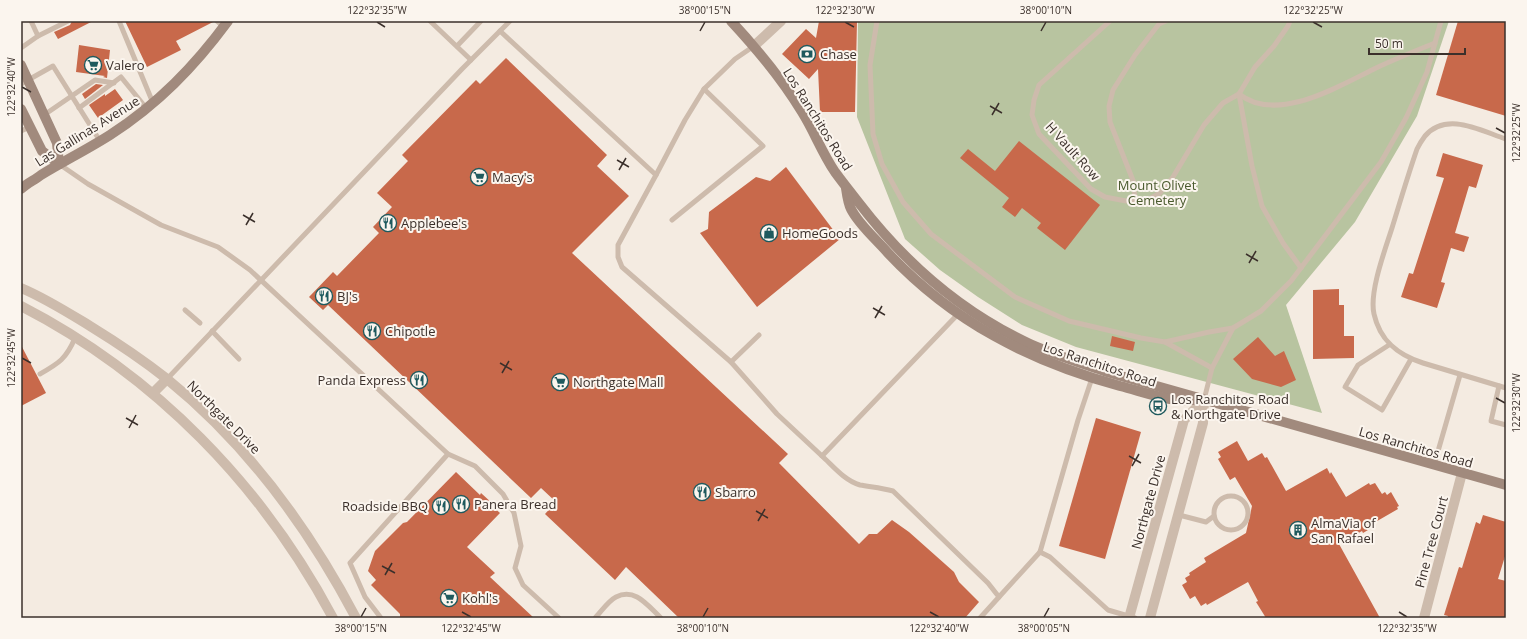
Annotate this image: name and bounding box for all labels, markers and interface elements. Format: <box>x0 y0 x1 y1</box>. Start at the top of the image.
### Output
text: 122°32'35"W <box>347 3 408 17</box>
text: 38°00'15"N <box>679 3 731 17</box>
text: 122°32'30"W <box>815 3 876 17</box>
text: 38°00'10"N <box>1020 3 1072 17</box>
text: 122°32'25"W <box>1283 3 1344 17</box>
scale bar <box>1369 30 1465 56</box>
text: 50 m <box>1375 35 1403 52</box>
bank icon: Chase <box>797 44 817 64</box>
place label: Chase <box>820 45 857 63</box>
supermarket icon: Valero <box>83 55 103 75</box>
text: 122°32'40"W <box>4 56 18 117</box>
place label: Valero <box>106 56 145 74</box>
street label: Los Ranchitos Road <box>779 64 857 174</box>
street label: Las Gallinas Avenue <box>31 92 143 170</box>
text: 122°32'25"W <box>1509 102 1523 163</box>
street label: H Vault Row <box>1042 118 1104 184</box>
supermarket icon: Macy's <box>469 167 489 187</box>
place label: Macy's <box>492 168 533 186</box>
park label: Mount Olivet Cemetery <box>1118 176 1197 209</box>
restaurant icon: Applebee's <box>378 213 398 233</box>
place label: Applebee's <box>401 214 467 232</box>
shop icon: HomeGoods <box>759 223 779 243</box>
place label: HomeGoods <box>782 224 858 242</box>
restaurant icon: BJ's <box>314 286 334 306</box>
place label: BJ's <box>337 287 358 305</box>
restaurant icon: Chipotle <box>362 321 382 341</box>
place label: Chipotle <box>385 322 435 340</box>
text: 122°32'45"W <box>4 327 18 388</box>
street label: Los Ranchitos Road <box>1041 337 1159 391</box>
restaurant icon: Panda Express <box>409 370 429 390</box>
place label: Panda Express <box>317 371 406 389</box>
supermarket icon: Northgate Mall <box>550 372 570 392</box>
text: 122°32'30"W <box>1509 372 1523 433</box>
place label: Northgate Mall <box>573 373 664 391</box>
street label: Northgate Drive <box>183 376 265 458</box>
place label: Los Ranchitos Road & Northgate Drive <box>1171 390 1289 423</box>
bus stop icon: Los Ranchitos Road & Northgate Drive <box>1148 396 1168 416</box>
street label: Los Ranchitos Road <box>1357 422 1475 472</box>
street label: Northgate Drive <box>1127 453 1169 551</box>
restaurant icon: Sbarro <box>692 482 712 502</box>
place label: Sbarro <box>715 483 756 501</box>
restaurant icon: Panera Bread <box>451 494 471 514</box>
street label: Pine Tree Court <box>1410 494 1452 590</box>
place label: Panera Bread <box>474 495 556 513</box>
restaurant icon: Roadside BBQ <box>431 496 451 516</box>
place label: Roadside BBQ <box>342 497 428 515</box>
place label: AlmaVia of San Rafael <box>1311 514 1376 547</box>
building icon: AlmaVia of San Rafael <box>1288 520 1308 540</box>
supermarket icon: Kohl's <box>439 588 459 608</box>
place label: Kohl's <box>462 589 498 607</box>
text: 38°00'15"N <box>335 621 387 635</box>
text: 122°32'45"W <box>441 621 502 635</box>
text: 38°00'10"N <box>677 621 729 635</box>
text: 122°32'40"W <box>909 621 970 635</box>
text: 38°00'05"N <box>1018 621 1070 635</box>
text: 122°32'35"W <box>1377 621 1438 635</box>

